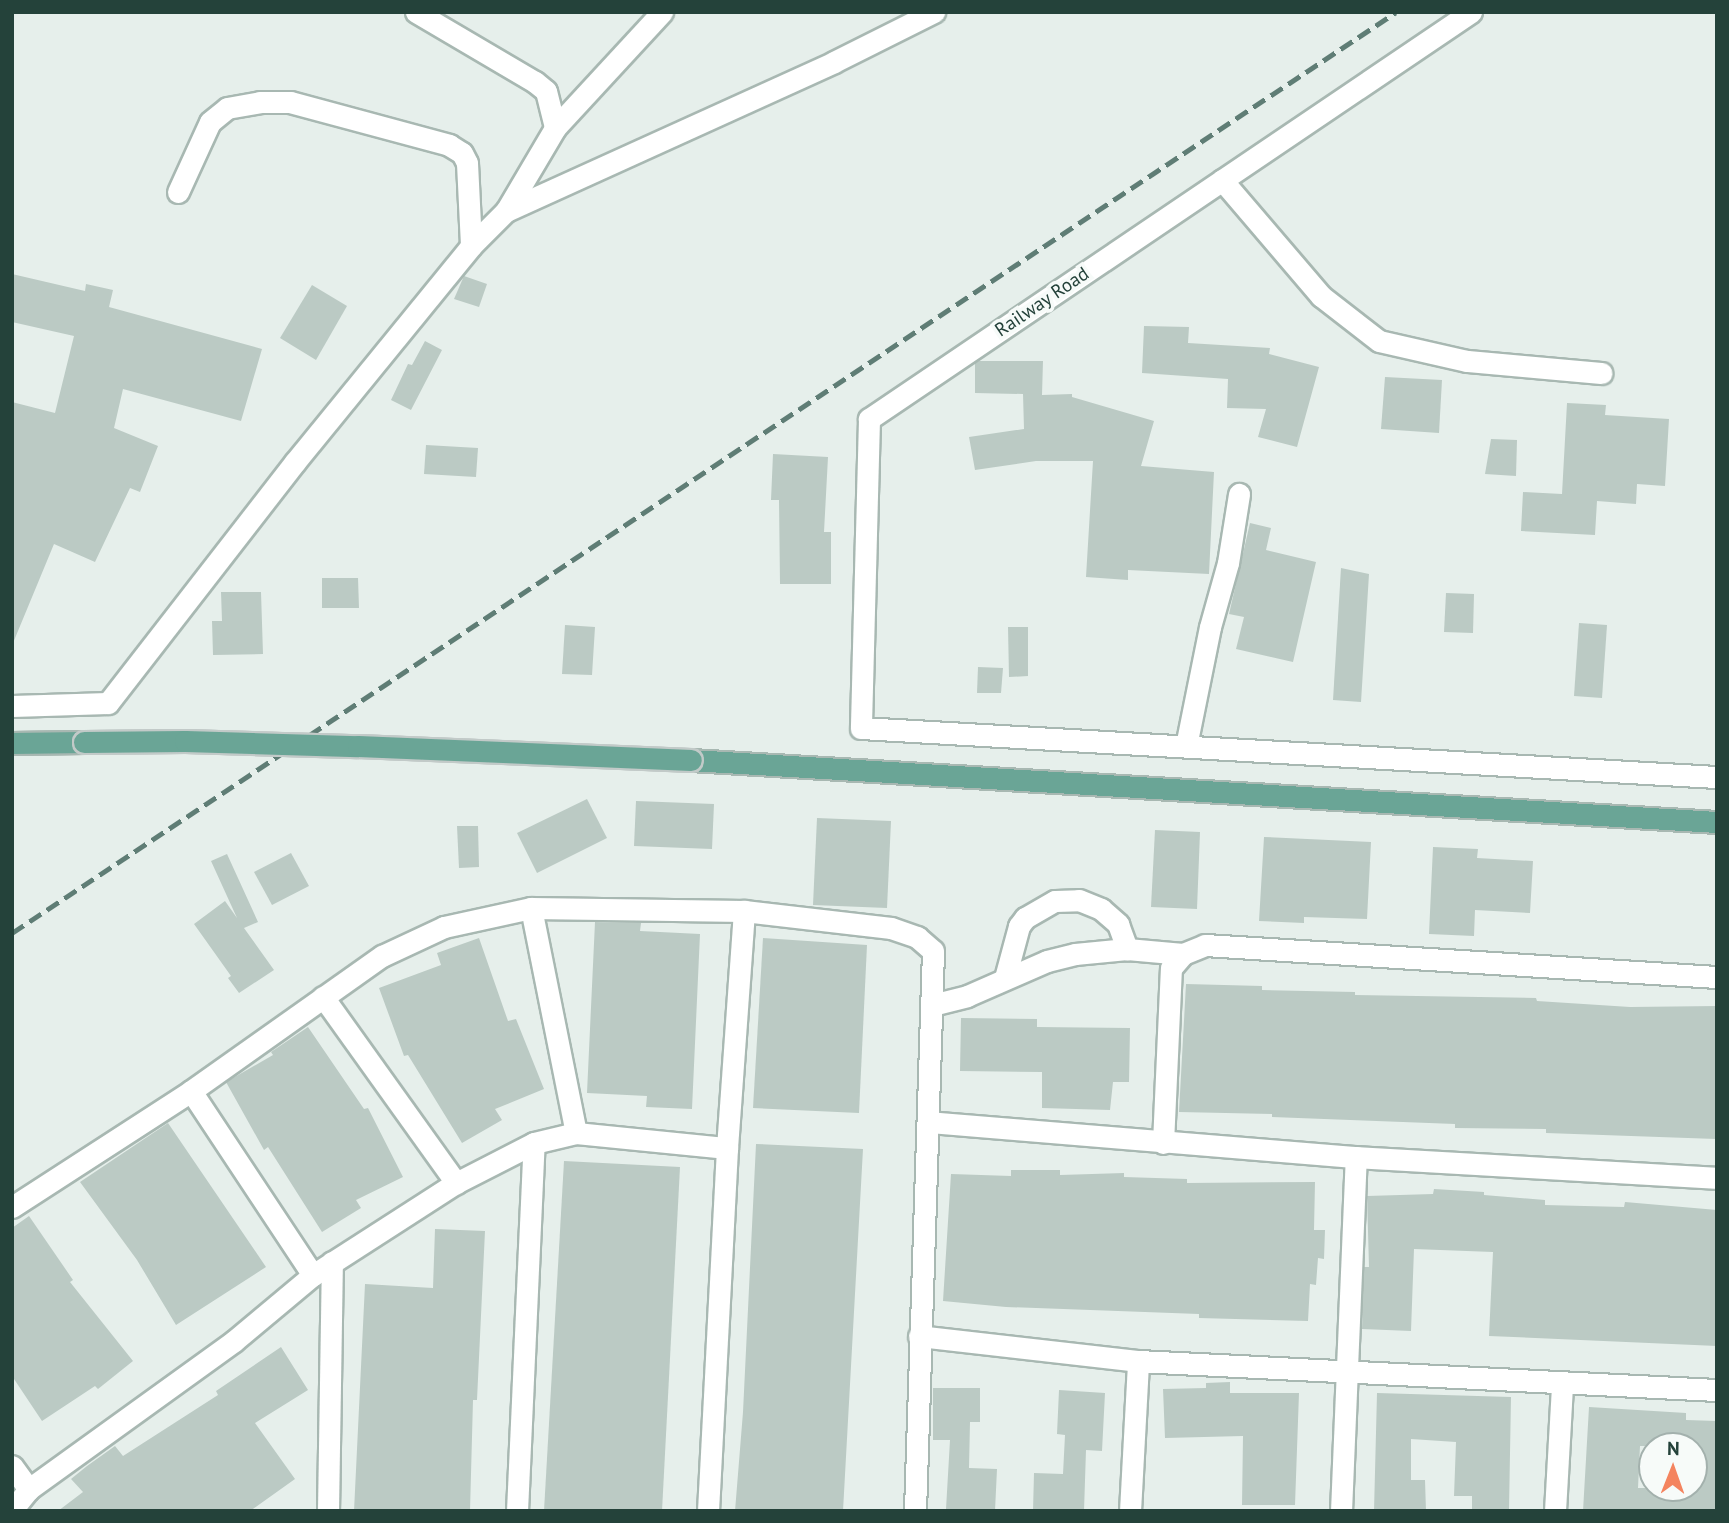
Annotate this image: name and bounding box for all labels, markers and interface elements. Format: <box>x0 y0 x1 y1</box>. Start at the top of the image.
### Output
street label: Railway Road <box>991 262 1093 342</box>
north arrow <box>1638 1432 1708 1502</box>
text: N <box>1667 1436 1680 1460</box>

